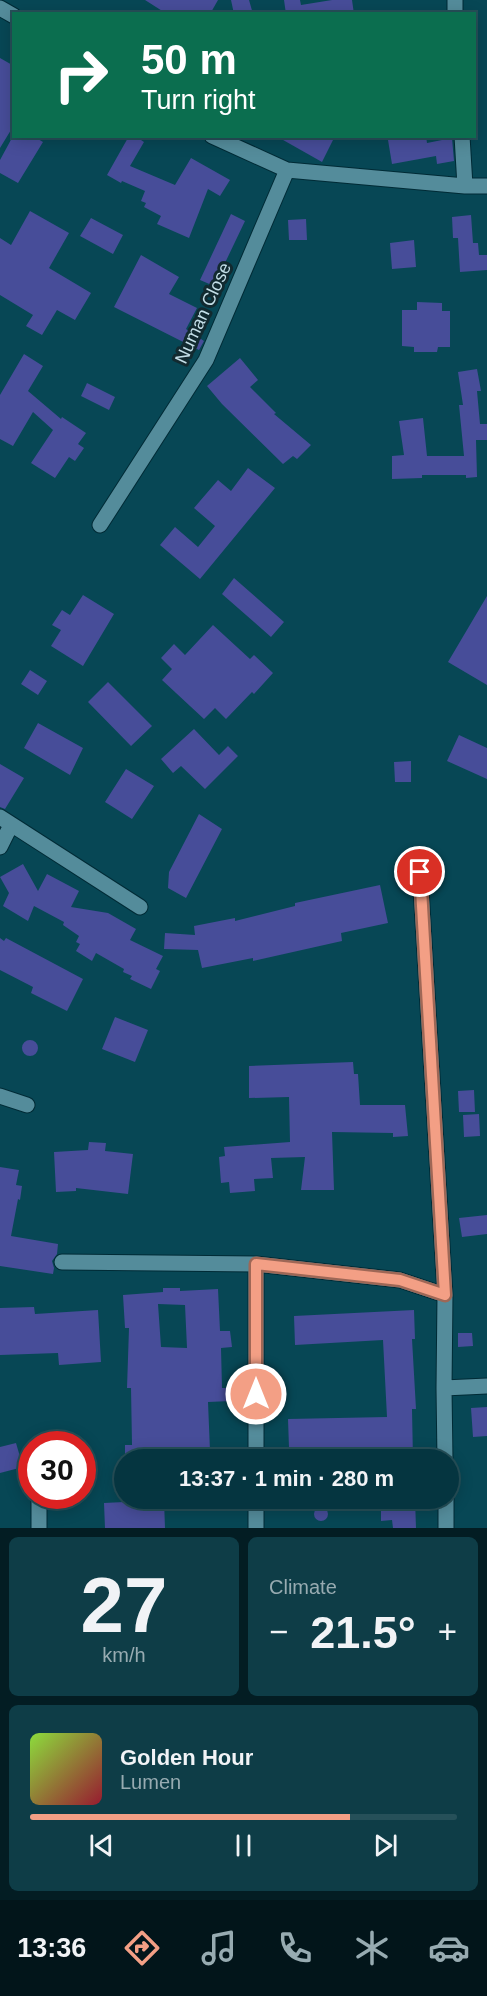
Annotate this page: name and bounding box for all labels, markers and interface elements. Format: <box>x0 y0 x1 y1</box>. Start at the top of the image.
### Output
icon: right <box>42 36 120 114</box>
text: 50 m <box>141 36 237 83</box>
text: Turn right <box>141 85 256 115</box>
street label: Numan Close <box>171 259 235 367</box>
pin <box>394 846 445 897</box>
icon: arrive <box>403 855 436 888</box>
position arrow <box>224 1362 288 1426</box>
speed limit sign: 30 <box>18 1431 96 1509</box>
text: 13:37 · 1 min · 280 m <box>179 1466 394 1491</box>
text: 27 <box>81 1561 167 1649</box>
text: Climate <box>269 1576 337 1598</box>
text: 21.5° <box>310 1607 416 1658</box>
text: − <box>269 1613 288 1650</box>
text: + <box>438 1613 457 1650</box>
text: km/h <box>102 1644 146 1666</box>
text: Golden Hour <box>120 1745 253 1770</box>
text: Lumen <box>120 1771 181 1793</box>
icon: previous <box>85 1829 118 1862</box>
icon: pause <box>227 1829 260 1862</box>
icon: next <box>369 1829 402 1862</box>
icon: directions <box>121 1927 163 1969</box>
icon: music <box>198 1927 240 1969</box>
icon: phone <box>274 1927 316 1969</box>
icon: climate <box>351 1927 393 1969</box>
icon: car <box>428 1927 470 1969</box>
text: 13:36 <box>17 1933 86 1963</box>

